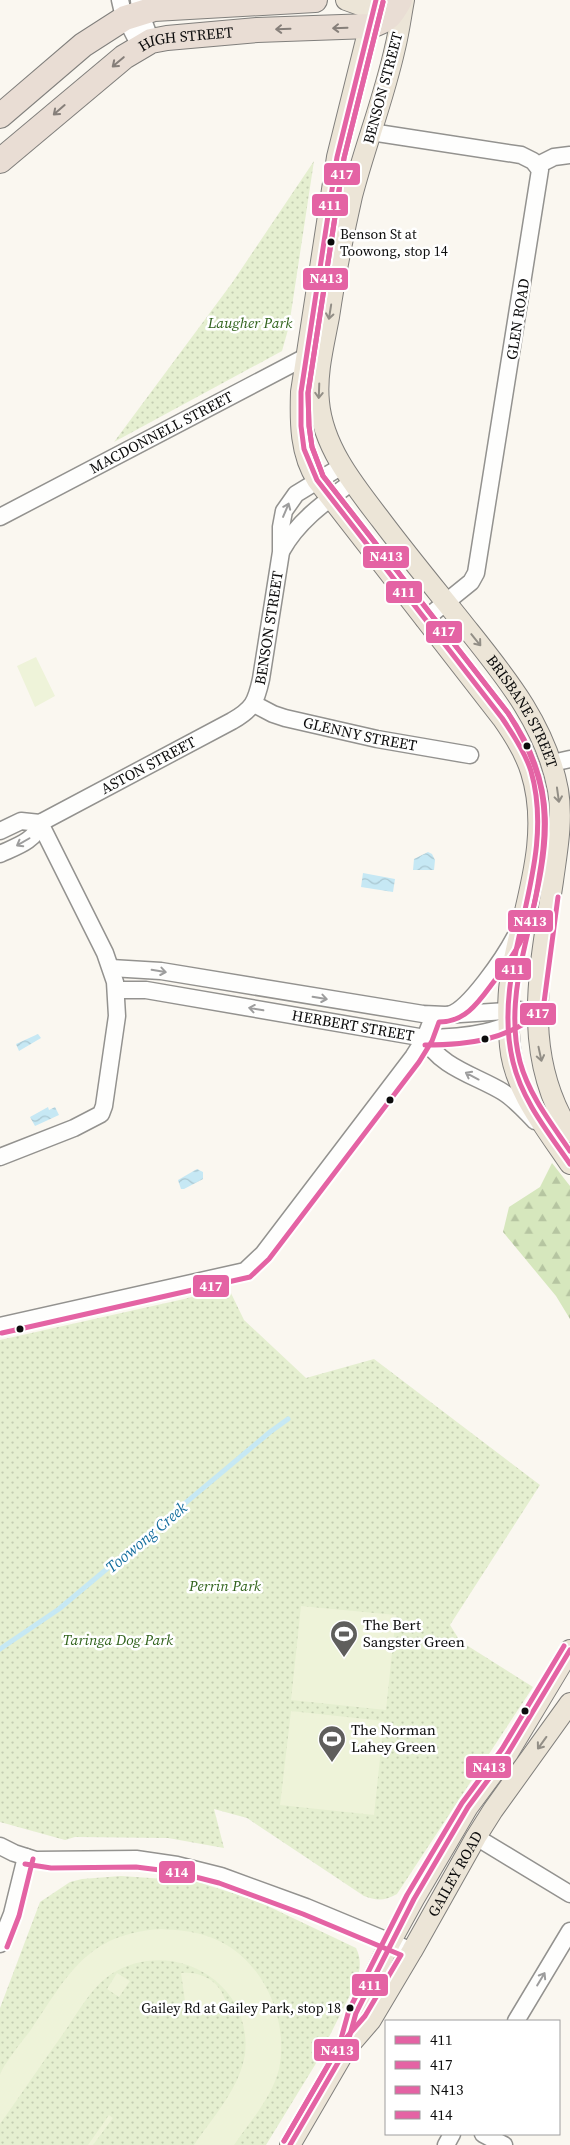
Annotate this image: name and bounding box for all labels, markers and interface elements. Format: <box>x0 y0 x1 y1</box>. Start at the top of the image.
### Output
street label: HIGH STREET <box>134 21 234 56</box>
one-way arrow <box>332 23 348 33</box>
one-way arrow <box>275 25 291 34</box>
street label: BENSON STREET <box>357 30 408 146</box>
one-way arrow <box>111 56 124 68</box>
one-way arrow <box>53 104 66 115</box>
line badge: 417 <box>323 162 361 186</box>
text: 417 <box>331 164 354 184</box>
line badge: 411 <box>311 193 349 217</box>
text: 411 <box>319 195 341 215</box>
place label: Benson St at Toowong, stop 14 <box>340 224 448 261</box>
marker: Benson St at Toowong, stop 14 <box>326 237 336 247</box>
line badge: N413 <box>302 267 349 291</box>
text: N413 <box>310 268 343 288</box>
street label: GLEN ROAD <box>501 277 534 361</box>
one-way arrow <box>324 303 334 319</box>
park label: Laugher Park <box>207 312 293 333</box>
one-way arrow <box>314 382 324 399</box>
street label: MACDONNELL STREET <box>86 386 236 478</box>
one-way arrow <box>281 502 291 517</box>
line badge: N413 <box>362 545 410 569</box>
text: N413 <box>370 546 403 566</box>
street label: BENSON STREET <box>249 569 288 687</box>
line badge: 411 <box>385 580 423 604</box>
text: 411 <box>393 582 415 602</box>
line badge: 417 <box>425 620 463 644</box>
text: 417 <box>433 621 456 641</box>
one-way arrow <box>471 633 482 646</box>
street label: BRISBANE STREET <box>482 650 563 770</box>
street label: GLENNY STREET <box>301 711 419 756</box>
street label: ASTON STREET <box>97 731 199 799</box>
unlabelled marker <box>522 741 532 751</box>
one-way arrow <box>553 786 563 802</box>
one-way arrow <box>17 837 31 847</box>
line badge: N413 <box>507 909 554 933</box>
text: N413 <box>514 911 547 931</box>
line badge: 411 <box>494 957 532 981</box>
text: 411 <box>502 959 524 979</box>
one-way arrow <box>151 967 167 977</box>
one-way arrow <box>311 993 327 1003</box>
line badge: 417 <box>519 1002 557 1026</box>
text: 417 <box>527 1003 550 1023</box>
one-way arrow <box>248 1004 264 1014</box>
street label: HERBERT STREET <box>290 1004 416 1046</box>
unlabelled marker <box>480 1034 490 1044</box>
one-way arrow <box>536 1045 546 1061</box>
one-way arrow <box>466 1071 480 1081</box>
unlabelled marker <box>385 1095 395 1105</box>
line badge: 417 <box>192 1274 230 1298</box>
text: 417 <box>200 1276 223 1296</box>
unlabelled marker <box>15 1324 25 1334</box>
water label: Toowong Creek <box>101 1496 192 1578</box>
park label: Perrin Park <box>188 1575 262 1596</box>
place label: The Bert Sangster Green <box>363 1614 465 1652</box>
sports icon: The Bert Sangster Green <box>329 1619 359 1658</box>
park label: Taringa Dog Park <box>63 1629 174 1650</box>
unlabelled marker <box>520 1706 530 1716</box>
place label: The Norman Lahey Green <box>351 1719 436 1757</box>
sports icon: The Norman Lahey Green <box>317 1724 347 1763</box>
one-way arrow <box>537 1736 547 1750</box>
line badge: N413 <box>465 1755 512 1779</box>
text: N413 <box>473 1757 506 1777</box>
street label: GAILEY ROAD <box>422 1827 487 1921</box>
line badge: 414 <box>158 1860 196 1884</box>
text: 414 <box>166 1862 189 1882</box>
line badge: 411 <box>351 1973 389 1997</box>
one-way arrow <box>537 1973 547 1987</box>
text: 411 <box>359 1975 381 1995</box>
place label: Gailey Rd at Gailey Park, stop 18 <box>141 1998 341 2018</box>
marker: Gailey Rd at Gailey Park, stop 18 <box>345 2003 355 2013</box>
legend <box>385 2020 560 2135</box>
text: 411 <box>430 2029 453 2050</box>
line badge: N413 <box>313 2038 360 2062</box>
text: N413 <box>321 2040 354 2060</box>
text: 417 <box>430 2054 453 2075</box>
text: N413 <box>430 2079 464 2100</box>
text: 414 <box>430 2104 453 2125</box>

